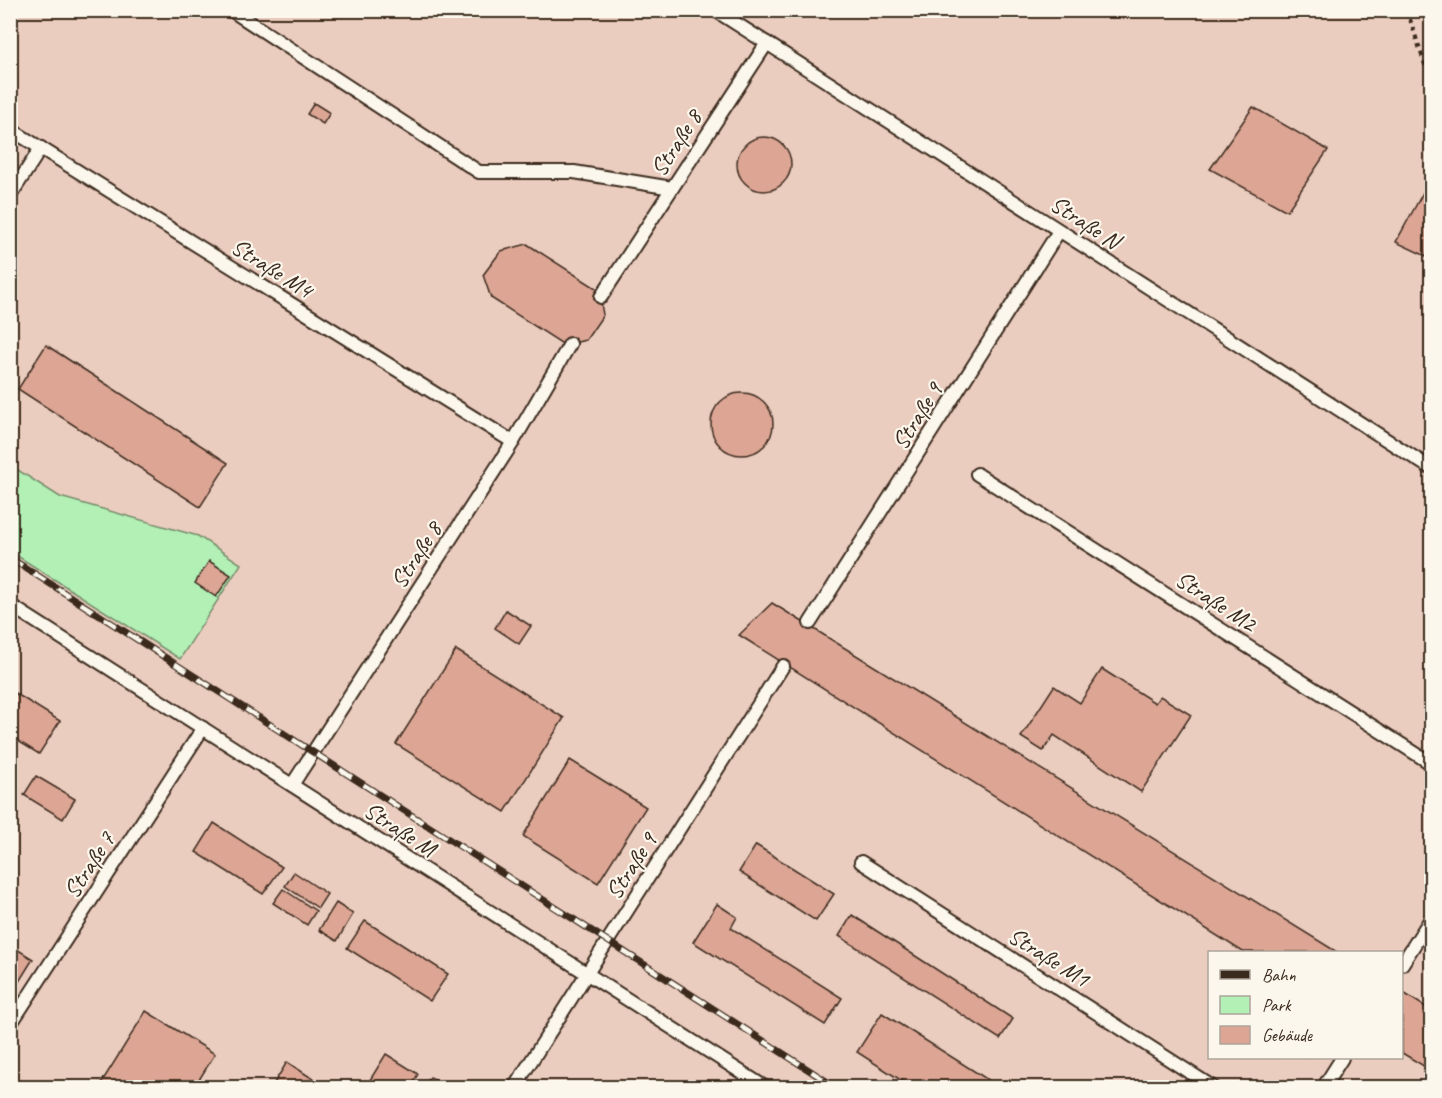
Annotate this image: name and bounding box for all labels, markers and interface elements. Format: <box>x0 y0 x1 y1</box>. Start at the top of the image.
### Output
street label: Straße 8 <box>643 102 710 182</box>
street label: Straße N <box>1045 189 1128 257</box>
street label: Straße M4 <box>226 231 320 306</box>
street label: Straße 9 <box>885 375 950 455</box>
street label: Straße 8 <box>383 514 450 594</box>
street label: Straße M2 <box>1170 564 1264 639</box>
street label: Straße M <box>358 795 444 865</box>
street label: Straße 7 <box>56 825 122 904</box>
street label: Straße 9 <box>598 825 665 905</box>
street label: Straße M1 <box>1003 920 1096 994</box>
legend <box>1208 951 1403 1059</box>
text: Bahn <box>1262 964 1297 986</box>
text: Park <box>1262 994 1292 1016</box>
text: Gebäude <box>1262 1024 1313 1046</box>

